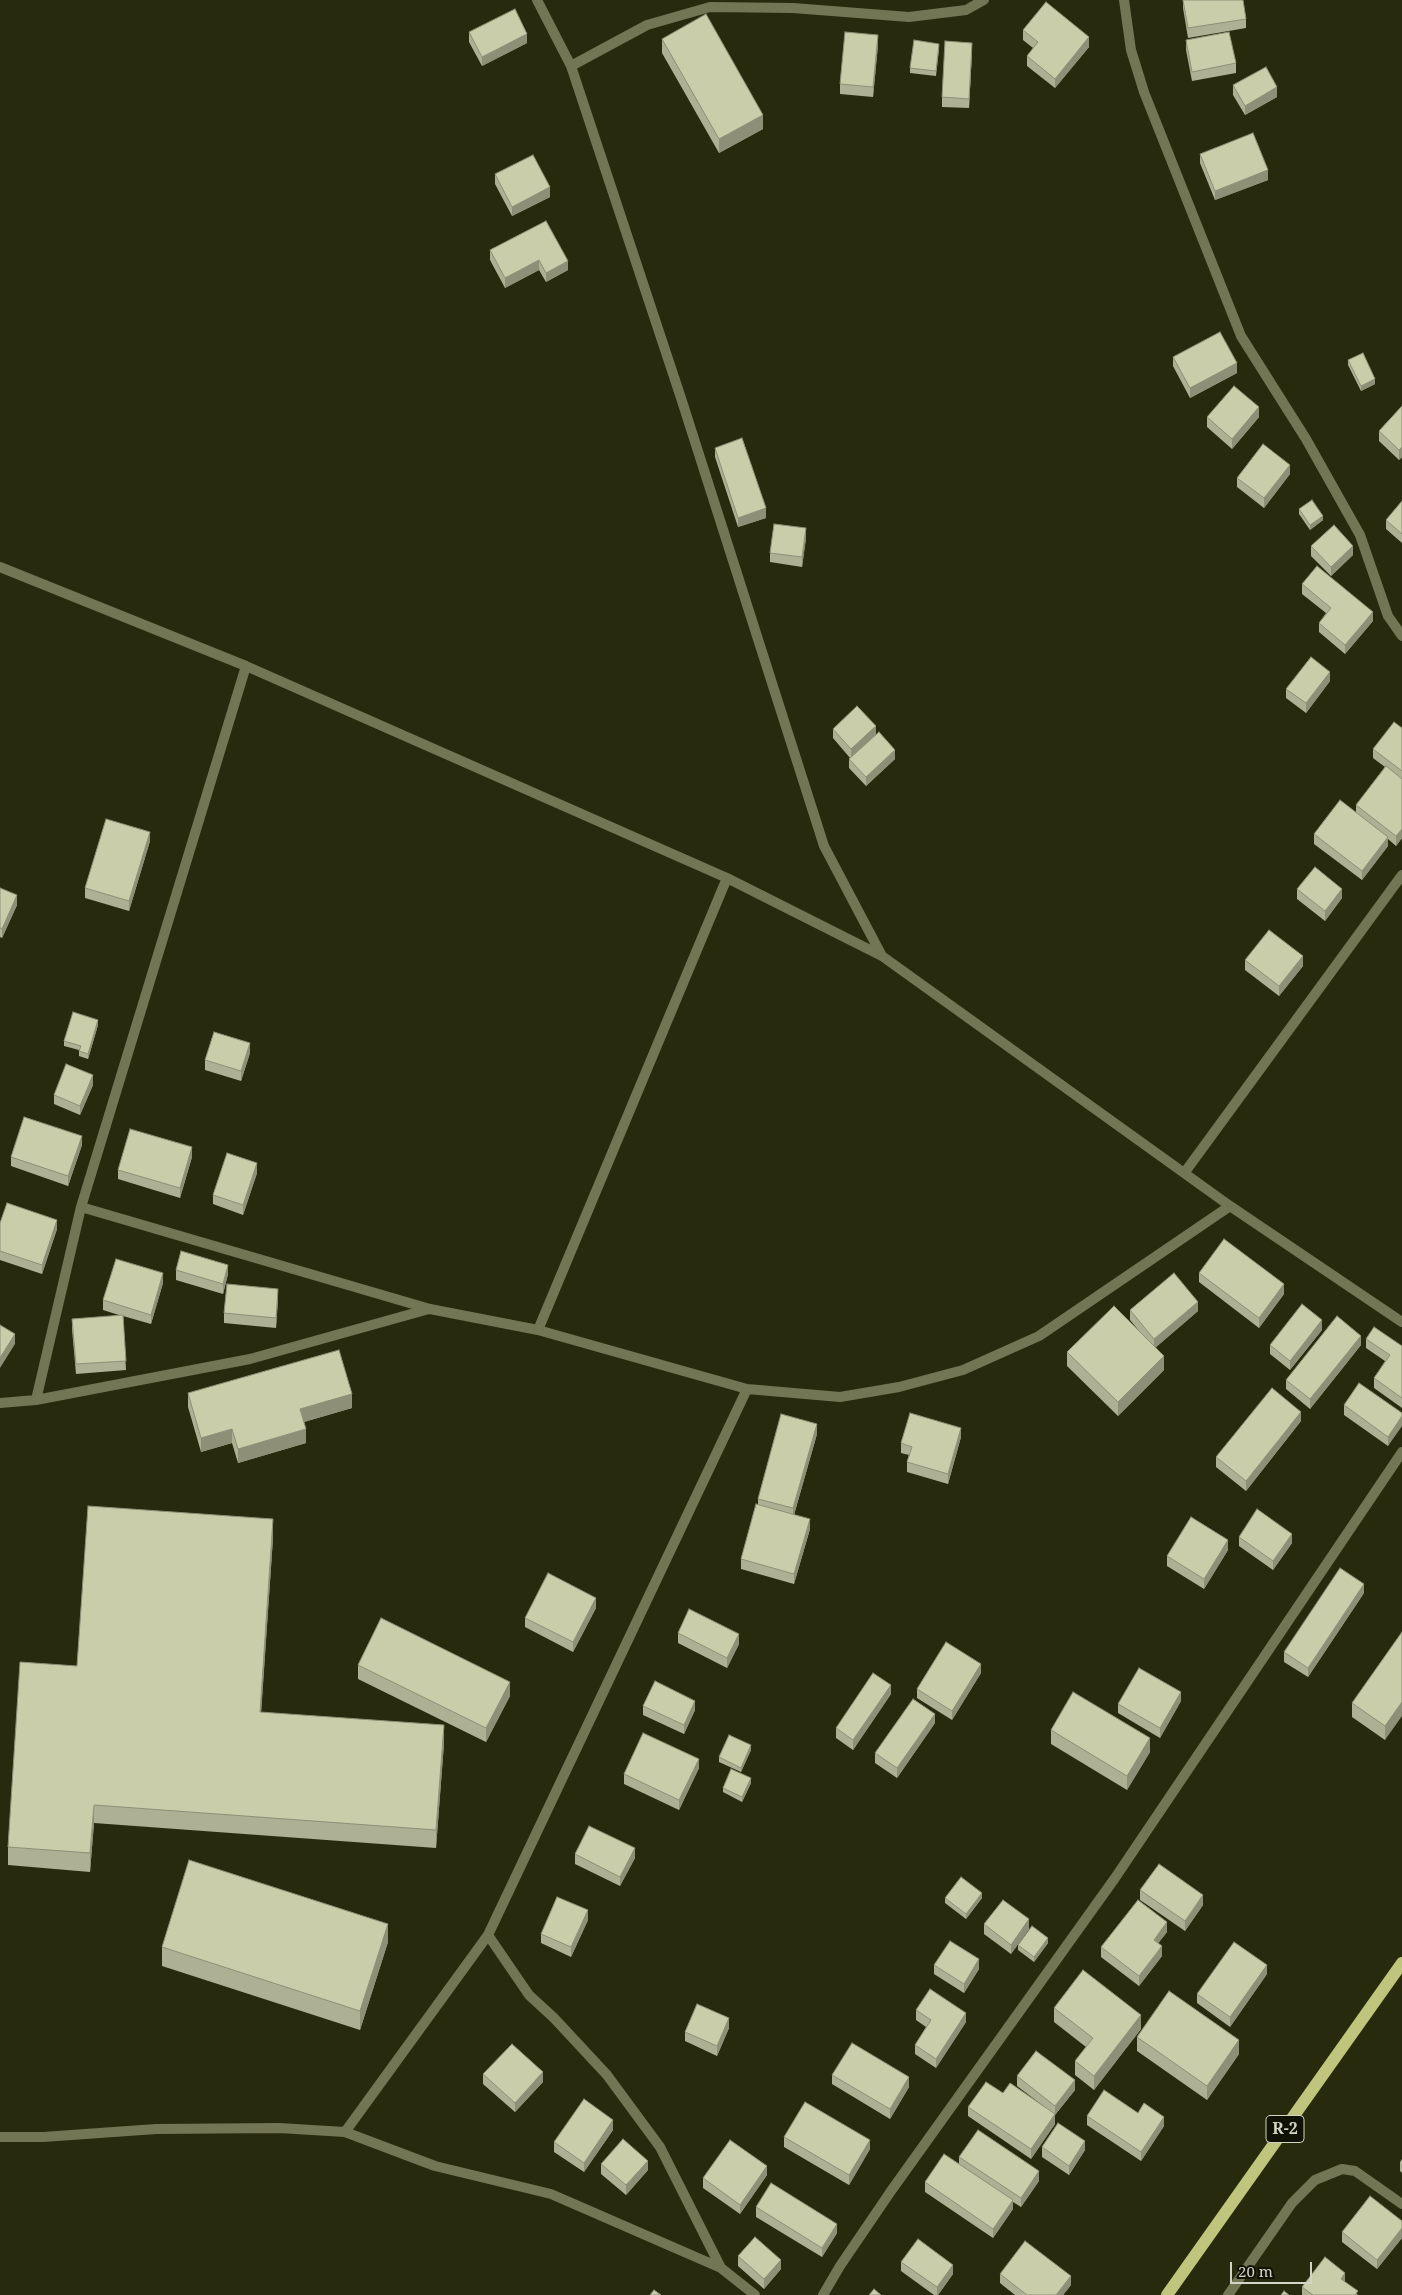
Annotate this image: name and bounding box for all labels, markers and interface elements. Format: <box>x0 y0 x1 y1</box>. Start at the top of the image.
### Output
road number: R-2 <box>1266 2116 1304 2142</box>
scale bar <box>1232 2252 1314 2284</box>
text: 20 m <box>1238 2261 1273 2281</box>

